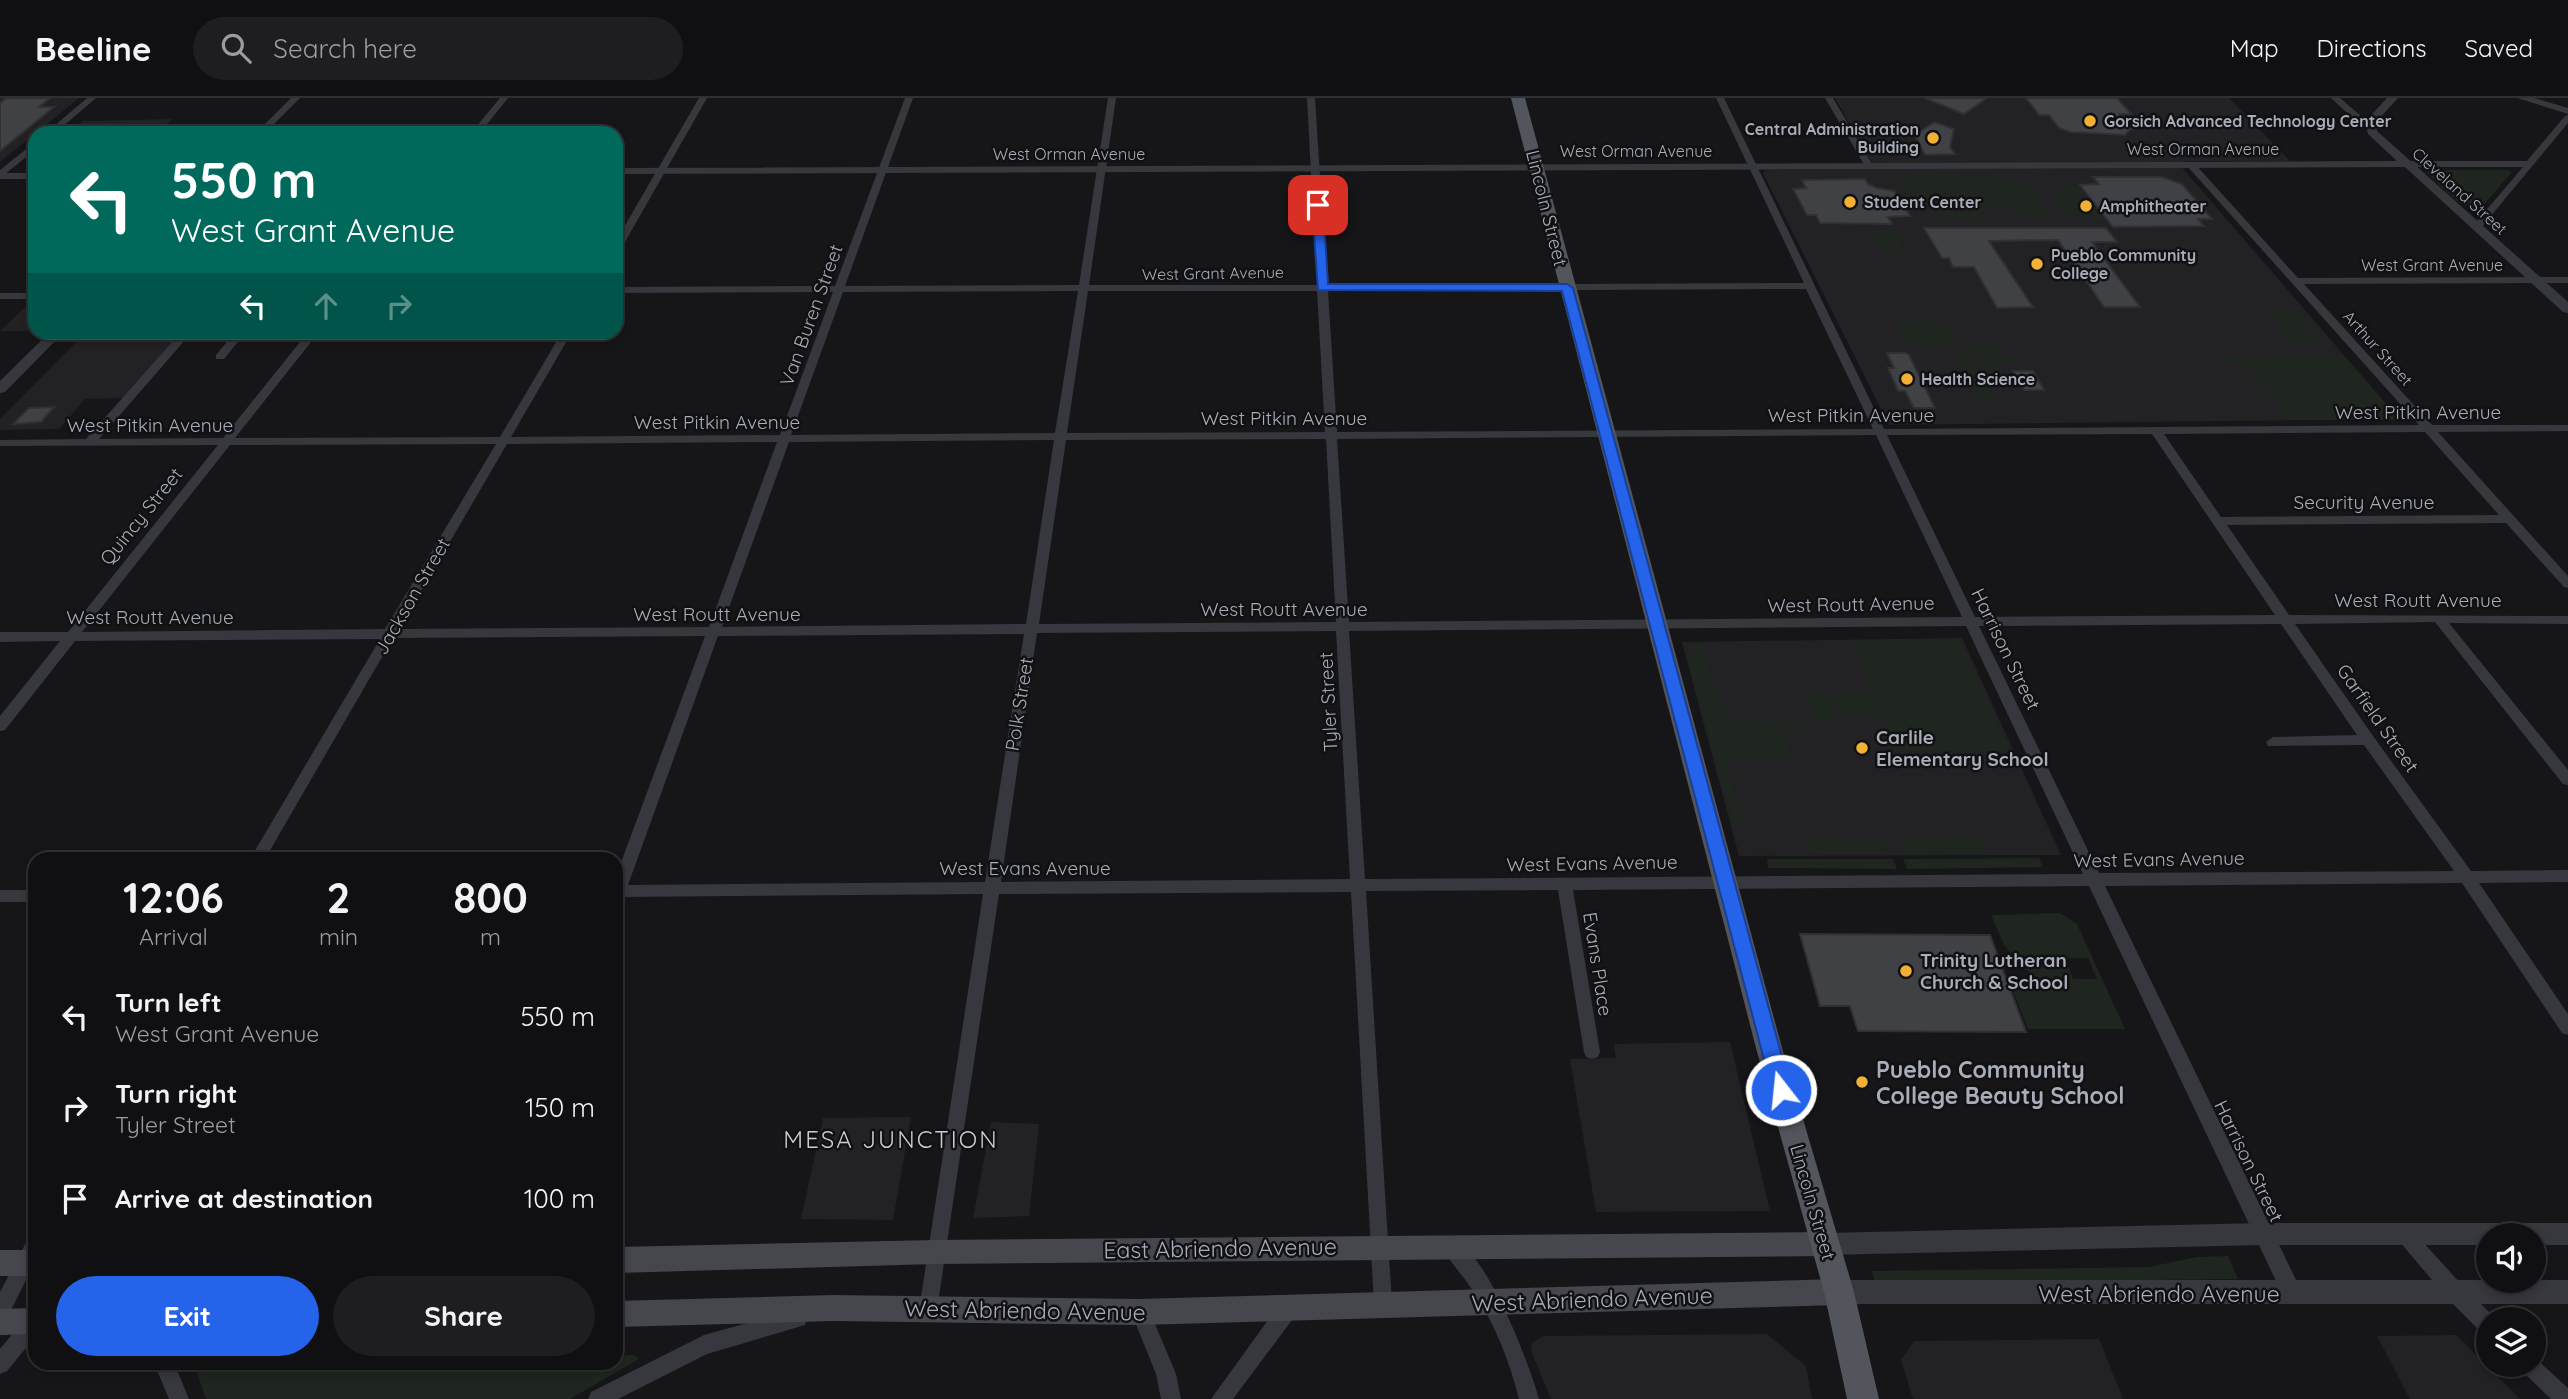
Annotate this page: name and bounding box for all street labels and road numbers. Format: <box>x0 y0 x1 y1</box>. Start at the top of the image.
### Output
street label: West Orman Avenue <box>2127 139 2279 159</box>
street label: West Orman Avenue <box>1560 141 1712 161</box>
street label: Cleveland Street <box>2408 143 2512 239</box>
street label: West Orman Avenue <box>993 144 1145 164</box>
street label: Lincoln Street <box>1521 147 1573 269</box>
street label: Van Buren Street <box>774 241 848 389</box>
street label: West Grant Avenue <box>2361 255 2503 275</box>
street label: West Grant Avenue <box>1142 262 1284 284</box>
street label: Arthur Street <box>2339 306 2417 390</box>
street label: West Pitkin Avenue <box>2335 400 2501 424</box>
street label: West Pitkin Avenue <box>1768 403 1934 427</box>
street label: West Pitkin Avenue <box>1201 406 1367 430</box>
street label: West Pitkin Avenue <box>634 410 800 434</box>
street label: West Pitkin Avenue <box>67 413 233 437</box>
street label: Quincy Street <box>94 462 188 570</box>
street label: Security Avenue <box>2294 490 2434 514</box>
street label: Jackson Street <box>369 533 455 659</box>
street label: Harrison Street <box>1966 584 2046 714</box>
street label: West Routt Avenue <box>2334 588 2502 612</box>
street label: West Routt Avenue <box>1767 591 1935 617</box>
street label: West Routt Avenue <box>1200 597 1368 621</box>
street label: West Routt Avenue <box>633 602 801 626</box>
street label: West Routt Avenue <box>66 605 234 629</box>
street label: Tyler Street <box>1313 652 1343 752</box>
street label: Polk Street <box>1000 656 1038 752</box>
street label: Garfield Street <box>2332 659 2424 777</box>
street label: West Evans Avenue <box>2073 846 2245 872</box>
street label: West Evans Avenue <box>1506 850 1678 876</box>
street label: West Evans Avenue <box>939 856 1111 880</box>
street label: Evans Place <box>1578 910 1618 1018</box>
street label: Harrison Street <box>2209 1096 2289 1226</box>
street label: Lincoln Street <box>1785 1142 1841 1262</box>
street label: East Abriendo Avenue <box>1103 1231 1337 1265</box>
street label: West Abriendo Avenue <box>2038 1279 2280 1308</box>
street label: West Abriendo Avenue <box>1471 1280 1713 1318</box>
street label: West Abriendo Avenue <box>904 1293 1146 1327</box>

